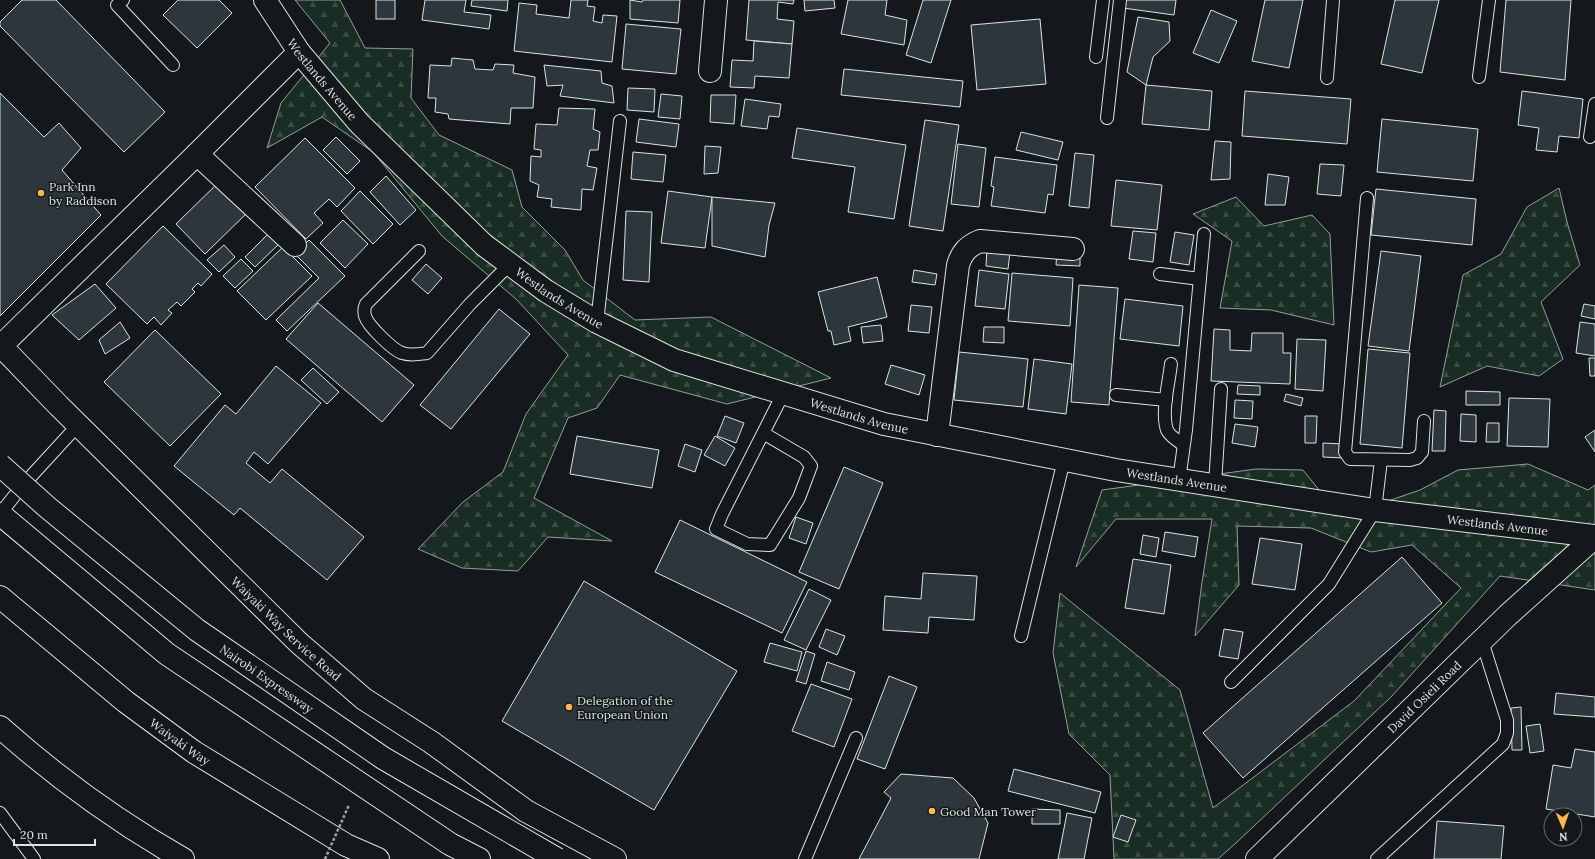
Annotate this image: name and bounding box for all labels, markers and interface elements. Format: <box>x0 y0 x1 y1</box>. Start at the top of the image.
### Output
street label: Westlands Avenue <box>285 35 361 123</box>
place label: Park Inn by Raddison <box>49 179 117 208</box>
marker: Park Inn by Raddison <box>36 188 46 198</box>
street label: Westlands Avenue <box>513 264 606 332</box>
street label: Westlands Avenue <box>808 394 910 436</box>
street label: Westlands Avenue <box>1125 464 1229 495</box>
street label: Westlands Avenue <box>1446 511 1549 538</box>
street label: Waiyaki Way Service Road <box>228 573 345 684</box>
street label: Nairobi Expressway <box>217 641 317 716</box>
street label: David Osieli Road <box>1384 657 1464 736</box>
place label: Delegation of the European Union <box>577 693 673 722</box>
marker: Delegation of the European Union <box>564 702 574 712</box>
street label: Waiyaki Way <box>147 715 214 768</box>
place label: Good Man Tower <box>940 804 1037 819</box>
marker: Good Man Tower <box>927 806 937 816</box>
north arrow <box>1543 807 1583 847</box>
scale bar <box>14 821 95 847</box>
text: 20 m <box>20 827 48 842</box>
text: N <box>1558 830 1568 844</box>

